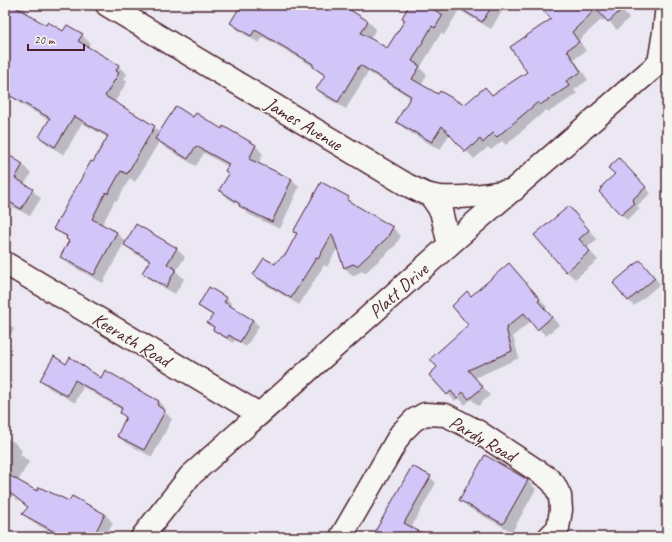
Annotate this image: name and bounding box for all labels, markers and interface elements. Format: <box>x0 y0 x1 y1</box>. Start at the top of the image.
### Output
scale bar <box>28 26 84 52</box>
text: 20 m <box>34 32 56 48</box>
street label: James Avenue <box>260 91 348 157</box>
street label: Platt Drive <box>364 257 435 324</box>
street label: Keerath Road <box>88 307 178 374</box>
street label: Pardy Road <box>445 410 523 469</box>

